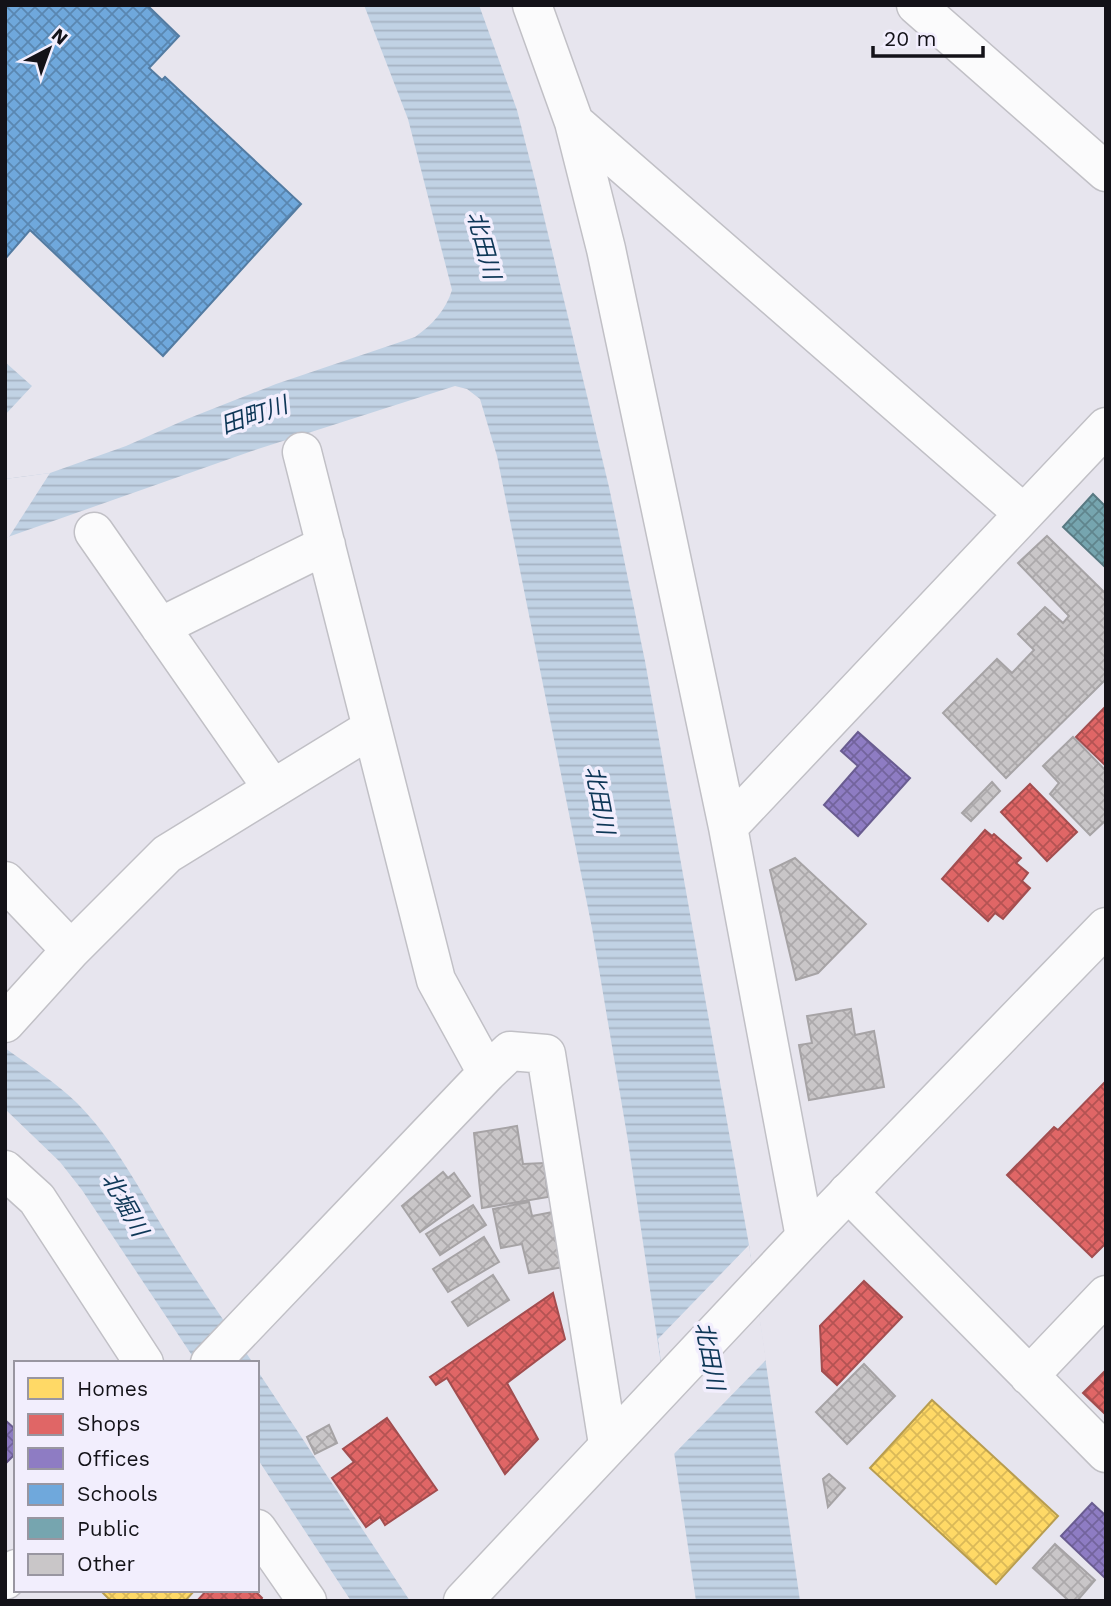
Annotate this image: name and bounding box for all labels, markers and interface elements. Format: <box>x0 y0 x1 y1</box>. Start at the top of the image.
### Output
north arrow <box>14 14 84 84</box>
scale bar <box>873 14 983 58</box>
text: N <box>47 23 73 50</box>
text: 20 m <box>884 26 936 51</box>
water label: 北田川 <box>462 208 506 285</box>
water label: 田町川 <box>217 390 294 439</box>
water label: 北田川 <box>580 764 620 839</box>
water label: 北堀川 <box>96 1168 155 1244</box>
water label: 北田川 <box>690 1320 730 1395</box>
legend <box>14 1361 259 1592</box>
text: Homes <box>77 1376 148 1401</box>
text: Shops <box>77 1411 140 1436</box>
text: Offices <box>77 1446 150 1471</box>
text: Schools <box>77 1481 158 1506</box>
text: Public <box>77 1516 140 1541</box>
text: Other <box>77 1551 136 1576</box>

